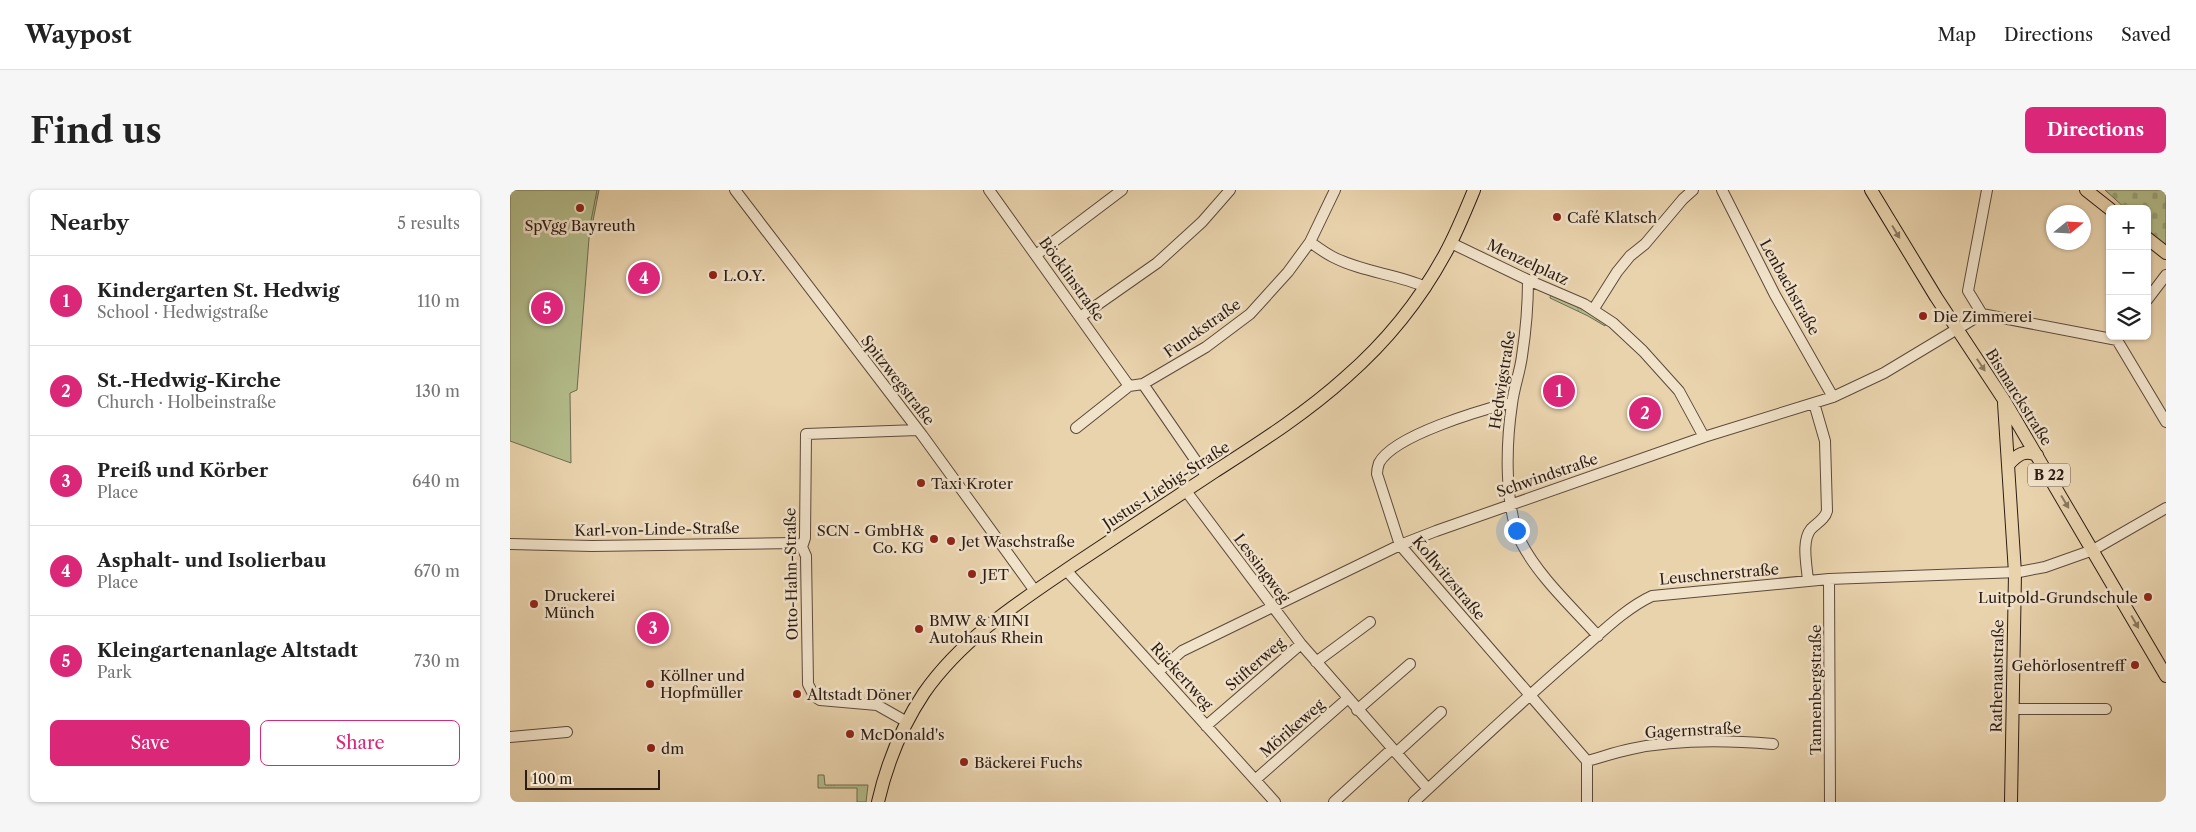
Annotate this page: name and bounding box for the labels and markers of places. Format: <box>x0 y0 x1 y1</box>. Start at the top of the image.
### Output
marker: SpVgg Bayreuth <box>574 202 586 214</box>
place label: Café Klatsch <box>1567 208 1658 227</box>
marker: Café Klatsch <box>1551 211 1563 223</box>
place label: SpVgg Bayreuth <box>524 216 636 235</box>
pin: 4 <box>628 259 660 297</box>
place label: L.O.Y. <box>723 266 765 285</box>
marker: L.O.Y. <box>707 269 719 281</box>
pin: 5 <box>531 289 563 327</box>
place label: Die Zimmerei <box>1933 307 2033 326</box>
marker: Die Zimmerei <box>1917 310 1929 322</box>
pin: 1 <box>1543 372 1575 410</box>
pin: 2 <box>1629 394 1661 432</box>
place label: Taxi Kroter <box>931 474 1014 493</box>
marker: Taxi Kroter <box>915 477 927 489</box>
place label: SCN - GmbH& Co. KG <box>817 521 924 557</box>
place label: Jet Waschstraße <box>959 532 1075 551</box>
marker: SCN - GmbH& Co. KG <box>928 533 940 545</box>
marker: Jet Waschstraße <box>945 535 957 547</box>
place label: JET <box>980 565 1010 584</box>
marker: JET <box>966 568 978 580</box>
place label: Druckerei Münch <box>544 586 616 622</box>
place label: Luitpold-Grundschule <box>1978 588 2138 607</box>
marker: Luitpold-Grundschule <box>2142 591 2154 603</box>
marker: Druckerei Münch <box>528 598 540 610</box>
pin: 3 <box>637 609 669 647</box>
place label: BMW & MINI Autohaus Rhein <box>928 611 1044 647</box>
marker: BMW & MINI Autohaus Rhein <box>913 623 925 635</box>
place label: Gehörlosentreff <box>2012 656 2127 675</box>
marker: Gehörlosentreff <box>2129 659 2141 671</box>
place label: Köllner und Hopfmüller <box>660 666 745 702</box>
marker: Köllner und Hopfmüller <box>644 678 656 690</box>
place label: Altstadt Döner <box>806 685 912 704</box>
marker: Altstadt Döner <box>791 688 803 700</box>
place label: McDonald's <box>860 725 945 744</box>
marker: McDonald's <box>844 728 856 740</box>
place label: dm <box>661 739 684 758</box>
marker: dm <box>645 742 657 754</box>
place label: Bäckerei Fuchs <box>974 753 1083 772</box>
marker: Bäckerei Fuchs <box>958 756 970 768</box>

